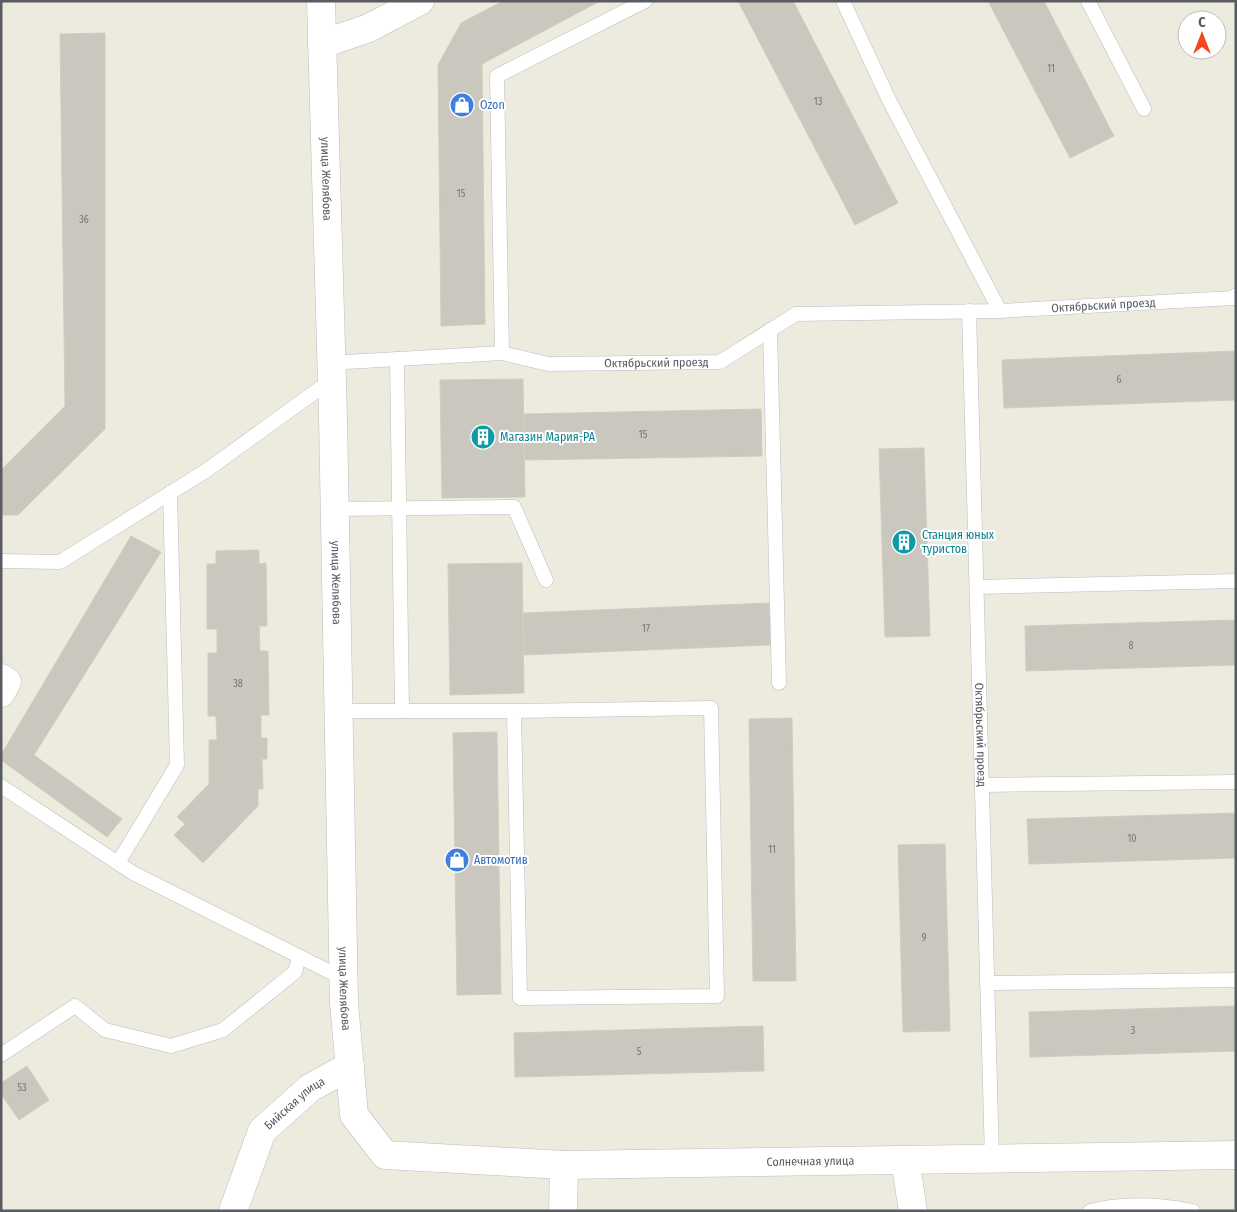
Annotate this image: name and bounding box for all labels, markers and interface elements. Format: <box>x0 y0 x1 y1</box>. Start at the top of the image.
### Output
north arrow <box>1177 10 1227 60</box>
text: С <box>1198 14 1206 31</box>
house number: 11 <box>1047 63 1055 75</box>
shop icon: Ozon <box>449 92 475 118</box>
house number: 13 <box>814 96 823 108</box>
place label: Ozon <box>480 98 505 112</box>
street label: улица Желябова <box>318 137 334 221</box>
house number: 15 <box>457 188 466 200</box>
house number: 36 <box>79 214 89 226</box>
street label: Октябрьский проезд <box>1051 295 1156 315</box>
street label: Октябрьский проезд <box>604 355 709 370</box>
house number: 6 <box>1117 374 1122 386</box>
building icon: Магазин Мария-РА <box>470 424 496 450</box>
house number: 15 <box>639 429 648 441</box>
place label: Магазин Мария-РА <box>500 430 596 444</box>
place label: Станция юных туристов <box>922 528 995 556</box>
building icon: Станция юных туристов <box>891 529 917 555</box>
street label: улица Желябова <box>328 541 344 625</box>
house number: 17 <box>642 623 650 635</box>
house number: 8 <box>1129 640 1134 652</box>
house number: 38 <box>233 678 243 690</box>
street label: Октябрьский проезд <box>972 682 989 787</box>
house number: 10 <box>1127 833 1137 845</box>
house number: 11 <box>768 844 776 856</box>
shop icon: Автомотив <box>444 847 470 873</box>
place label: Автомотив <box>474 853 528 867</box>
house number: 9 <box>922 932 927 944</box>
street label: улица Желябова <box>336 947 353 1031</box>
house number: 3 <box>1131 1025 1136 1037</box>
house number: 5 <box>637 1046 642 1058</box>
street label: Бийская улица <box>262 1074 327 1132</box>
house number: 53 <box>17 1082 27 1094</box>
street label: Солнечная улица <box>766 1154 854 1169</box>

